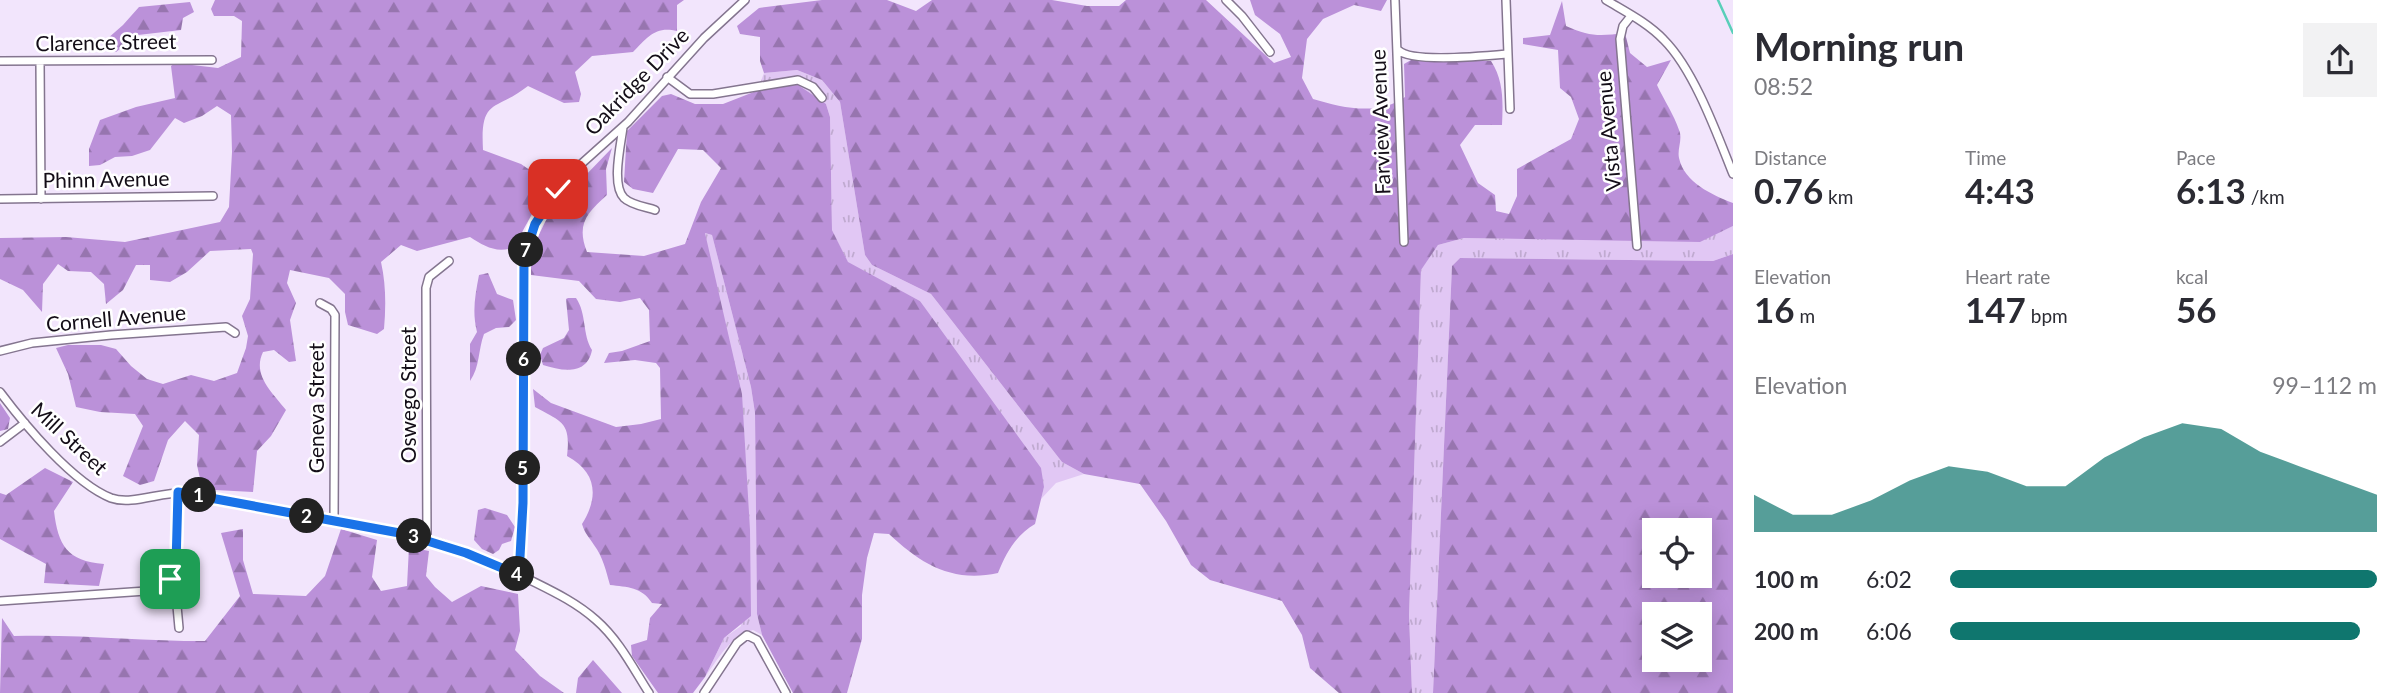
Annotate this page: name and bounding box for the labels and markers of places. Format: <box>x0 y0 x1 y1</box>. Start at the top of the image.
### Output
pin <box>528 159 588 219</box>
pin: 7 <box>508 232 544 268</box>
pin: 6 <box>506 342 542 376</box>
pin: 5 <box>505 450 540 486</box>
pin: 1 <box>182 477 216 512</box>
pin: 2 <box>290 498 324 534</box>
pin: 3 <box>396 518 432 554</box>
pin <box>140 549 200 609</box>
pin: 4 <box>500 556 534 592</box>

